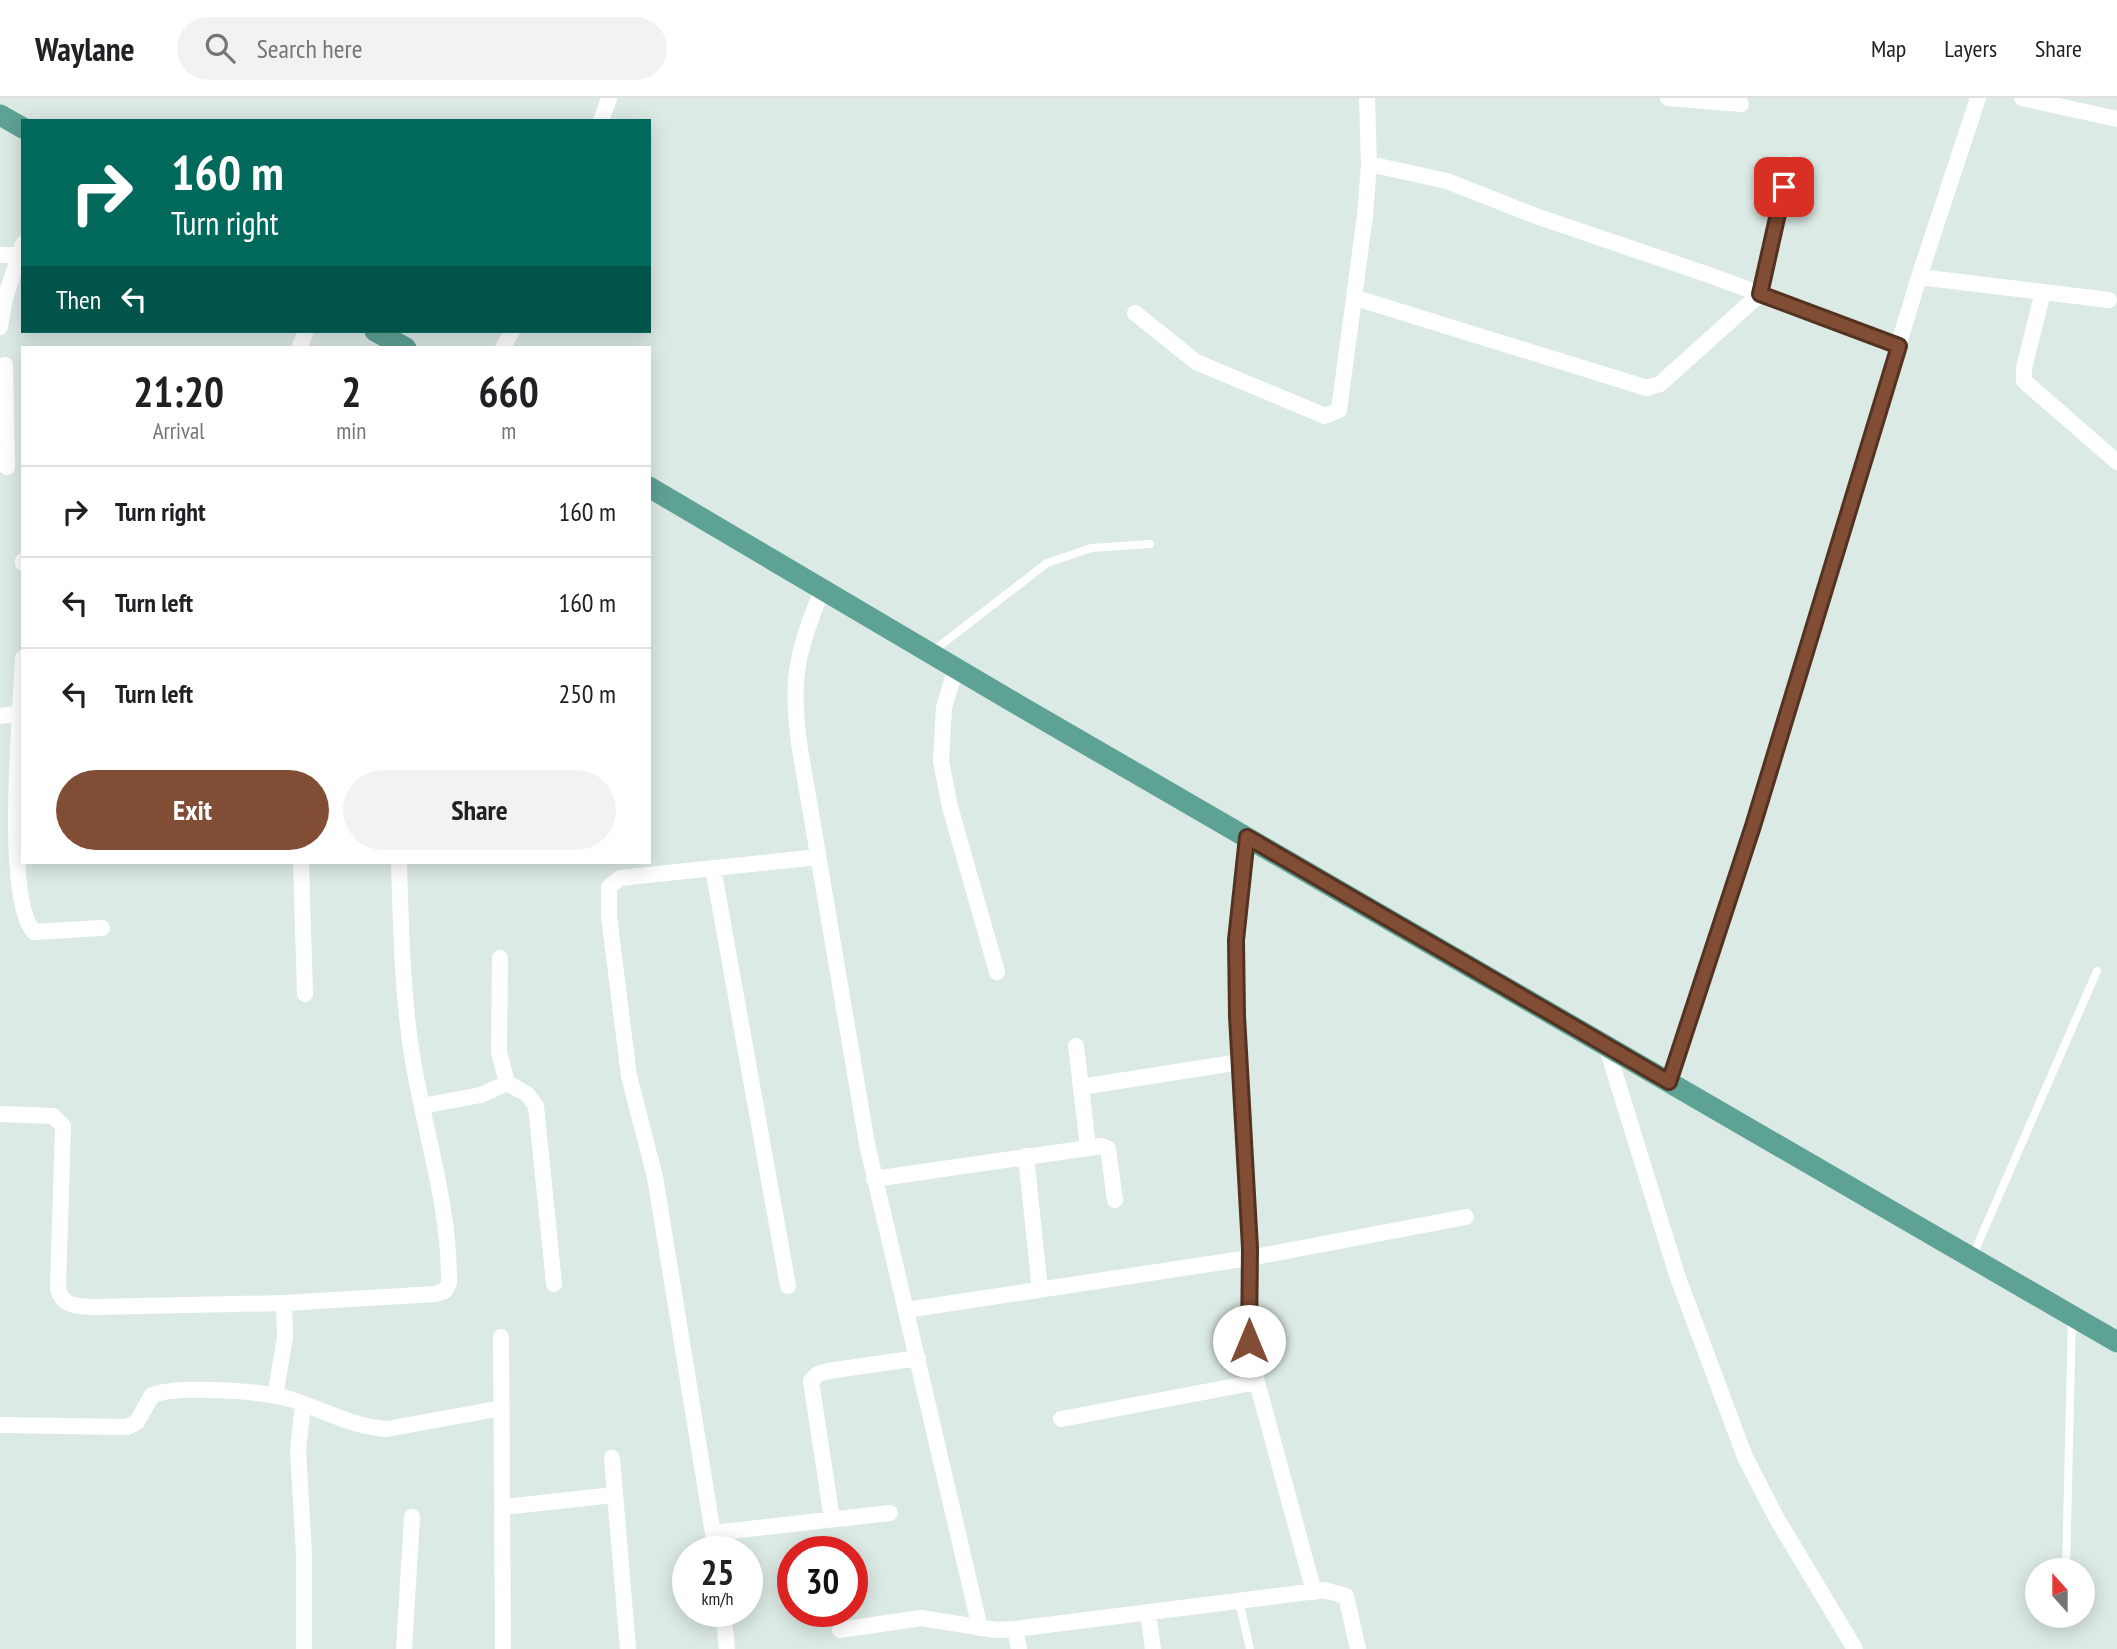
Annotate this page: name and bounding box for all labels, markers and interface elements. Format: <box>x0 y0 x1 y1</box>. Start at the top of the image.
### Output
search box <box>177 17 667 80</box>
text: Waylane <box>35 27 135 70</box>
icon: search <box>201 29 239 67</box>
text: Search here <box>257 32 362 65</box>
text: Map <box>1871 33 1906 64</box>
text: Layers <box>1944 33 1997 64</box>
text: Share <box>2035 33 2082 64</box>
text: 160 m <box>171 140 284 204</box>
icon: right <box>56 147 147 238</box>
pin <box>1754 157 1814 217</box>
icon: arrive <box>1765 168 1803 206</box>
text: Turn right <box>171 202 279 244</box>
icon: left <box>115 280 153 318</box>
text: Then <box>56 283 101 316</box>
text: 21:20 <box>133 364 224 419</box>
text: 2 <box>341 364 361 419</box>
text: 660 <box>479 364 539 419</box>
text: Arrival <box>153 416 205 445</box>
text: min <box>336 416 366 445</box>
text: m <box>501 416 516 445</box>
icon: right <box>56 493 94 531</box>
text: Turn right <box>115 495 206 528</box>
text: 160 m <box>558 495 616 528</box>
icon: left <box>56 584 94 622</box>
text: Turn left <box>115 586 193 619</box>
text: 160 m <box>558 586 616 619</box>
icon: left <box>56 675 94 713</box>
text: Turn left <box>115 677 193 710</box>
text: 250 m <box>558 677 616 710</box>
button: Exit <box>56 770 329 850</box>
button: Share <box>343 770 616 850</box>
position arrow <box>1212 1304 1286 1378</box>
speed limit sign: 30 <box>777 1536 868 1627</box>
text: 25 <box>701 1549 734 1595</box>
north arrow <box>2025 1558 2095 1628</box>
map controls <box>2025 1558 2095 1628</box>
text: km/h <box>702 1587 733 1610</box>

